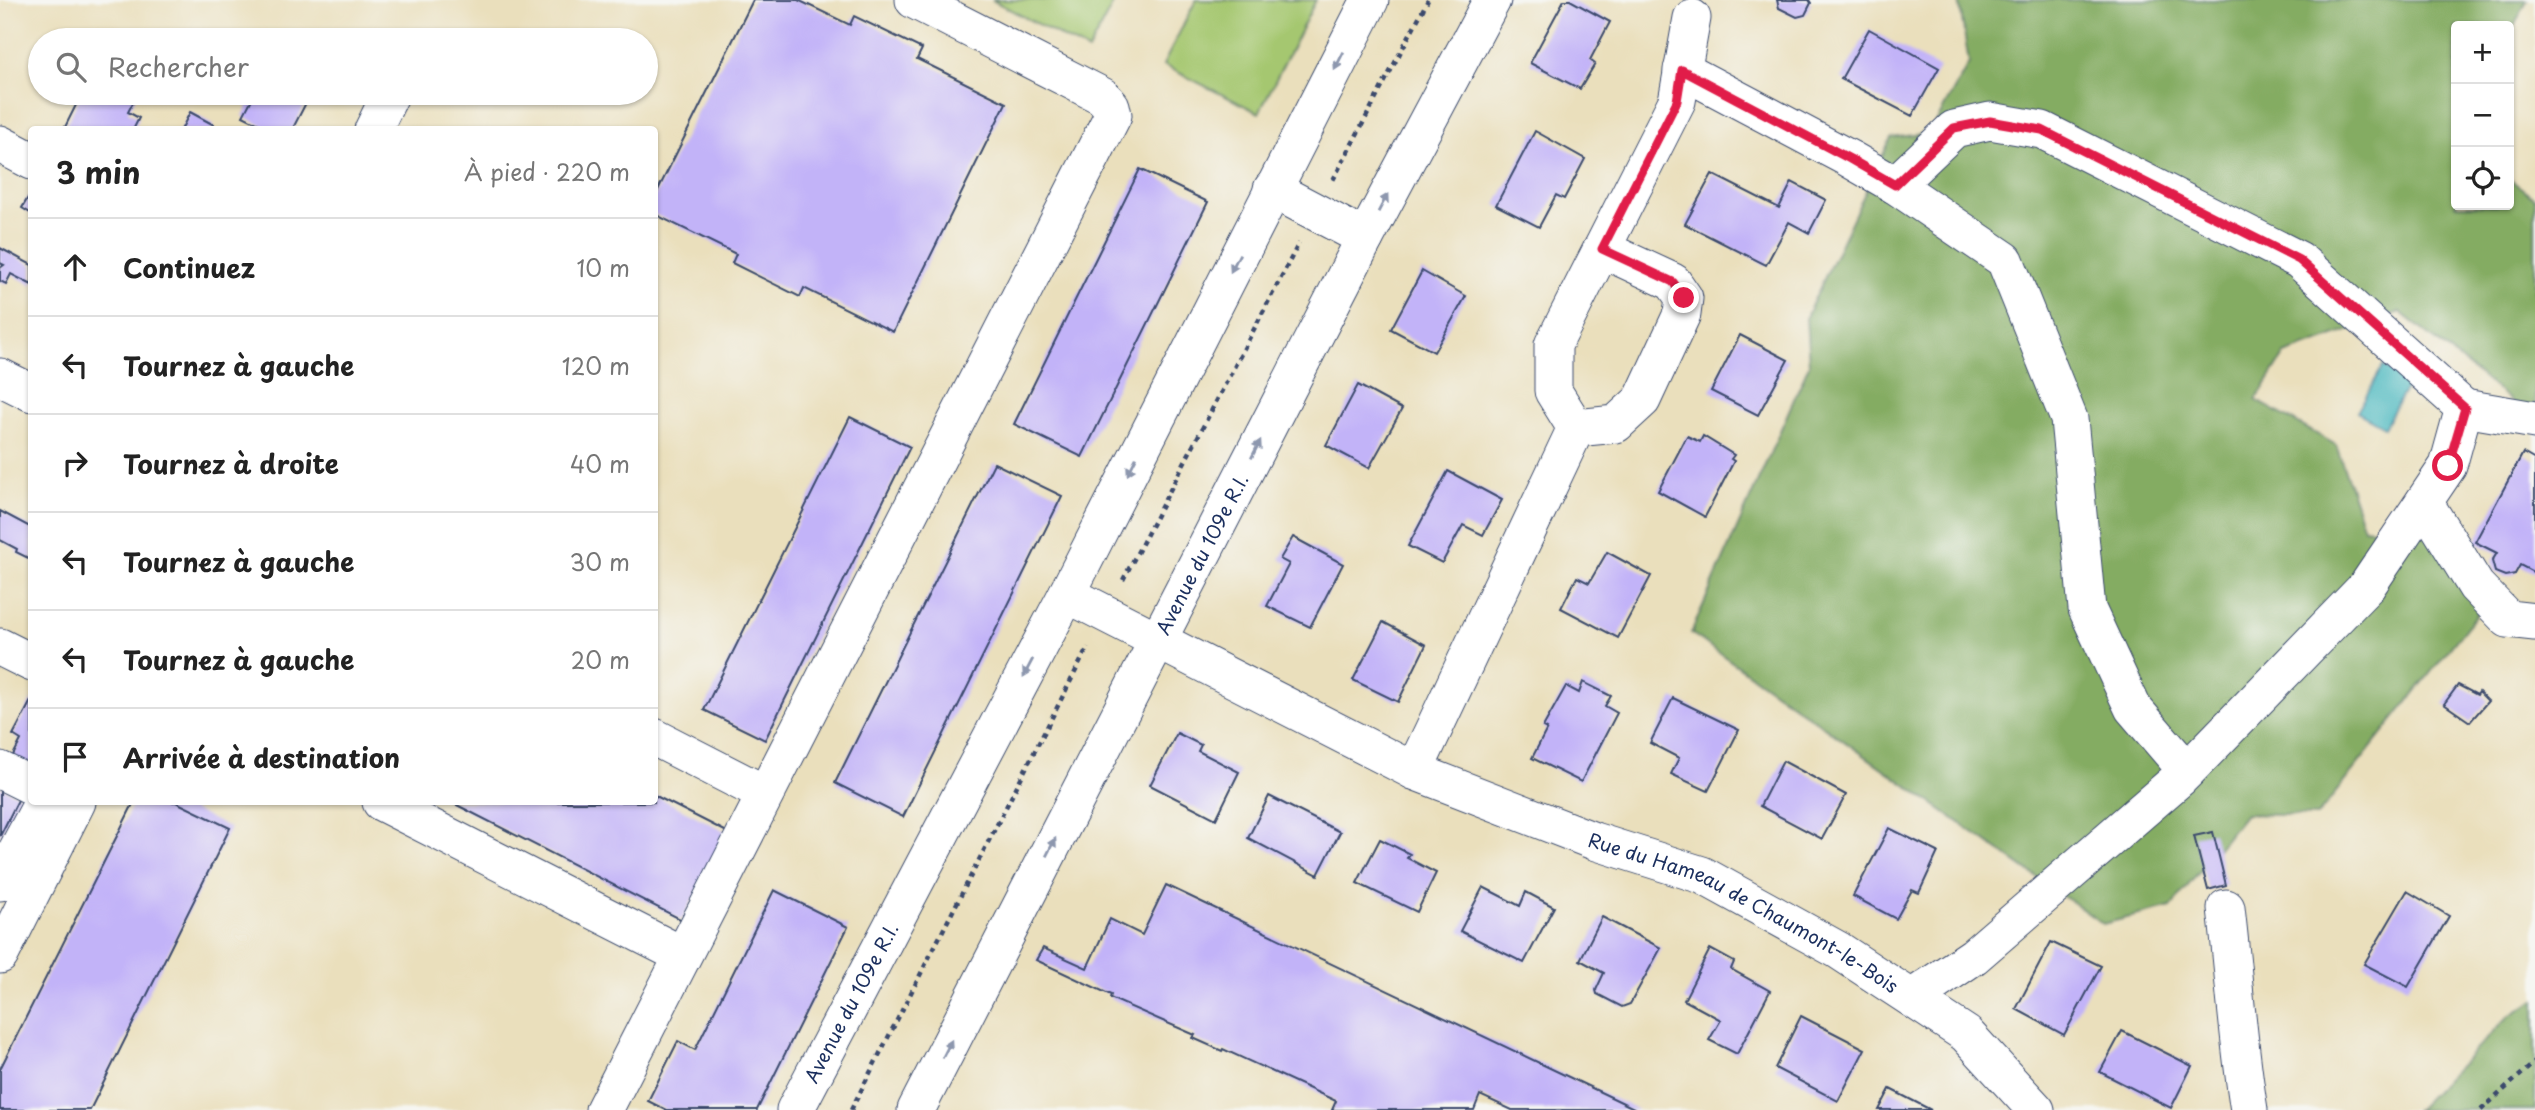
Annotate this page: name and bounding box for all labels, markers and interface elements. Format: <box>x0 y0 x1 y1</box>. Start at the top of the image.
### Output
map controls <box>2451 21 2514 210</box>
button: + <box>2451 21 2514 84</box>
search box <box>28 28 658 105</box>
text: Rechercher <box>108 47 249 86</box>
icon: search <box>52 48 90 86</box>
one-way arrow <box>1333 51 1345 71</box>
button: − <box>2451 84 2514 147</box>
button: locate <box>2451 147 2514 210</box>
text: 3 min <box>56 149 141 194</box>
text: À pied · 220 m <box>464 154 630 189</box>
one-way arrow <box>1377 193 1389 213</box>
icon: ahead <box>56 248 94 286</box>
text: Continuez <box>123 248 255 287</box>
text: 10 m <box>576 250 630 285</box>
one-way arrow <box>1229 253 1240 273</box>
route end <box>1668 282 1699 313</box>
icon: left <box>56 346 94 384</box>
text: Tournez à gauche <box>123 346 354 385</box>
text: 120 m <box>562 348 630 383</box>
one-way arrow <box>1251 439 1262 459</box>
icon: right <box>56 444 94 482</box>
text: Tournez à droite <box>123 444 339 483</box>
text: 40 m <box>570 446 630 481</box>
route start <box>2432 450 2463 481</box>
one-way arrow <box>1126 456 1137 476</box>
street label: Avenue du 109e R.I. <box>1148 468 1254 639</box>
icon: left <box>56 542 94 580</box>
text: Tournez à gauche <box>123 542 354 581</box>
text: 30 m <box>569 544 630 579</box>
icon: left <box>56 640 94 678</box>
text: Tournez à gauche <box>123 640 354 679</box>
text: 20 m <box>571 642 630 677</box>
one-way arrow <box>1022 658 1034 678</box>
icon: arrive <box>56 738 94 776</box>
text: Arrivée à destination <box>123 738 400 777</box>
street label: Rue du Hameau de Chaumont-le-Bois <box>1585 825 1904 999</box>
one-way arrow <box>1045 837 1057 857</box>
street label: Avenue du 109e R.I. <box>797 917 904 1088</box>
one-way arrow <box>941 1039 952 1059</box>

